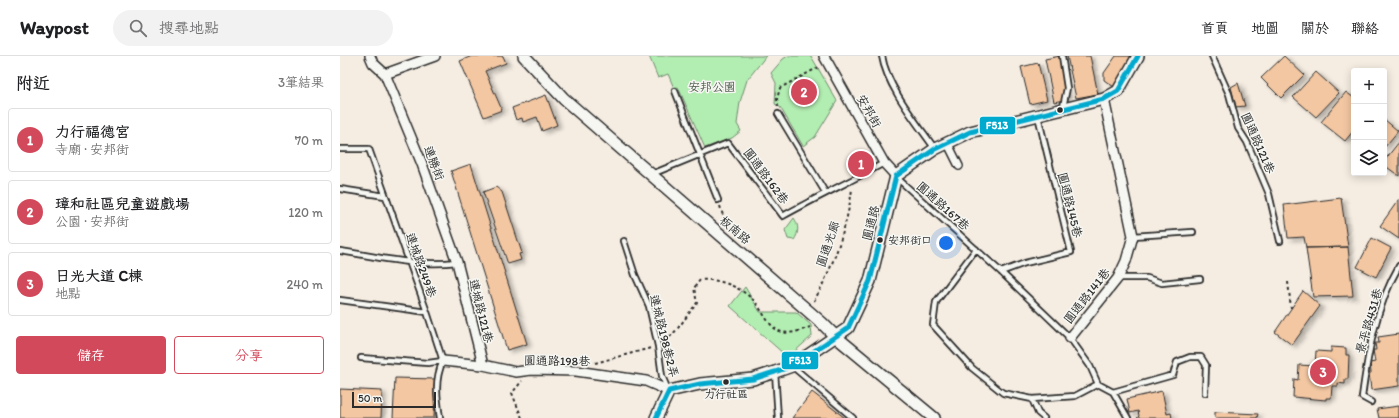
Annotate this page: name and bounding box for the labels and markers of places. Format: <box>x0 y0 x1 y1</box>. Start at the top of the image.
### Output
pin: 2 <box>791 77 817 107</box>
unlabelled marker <box>1055 105 1065 115</box>
pin: 1 <box>848 149 874 179</box>
place label: 安邦街口 <box>888 234 932 247</box>
marker: 安邦街口 <box>875 235 885 245</box>
pin: 3 <box>1310 357 1336 387</box>
marker: 力行社區 <box>721 377 731 387</box>
place label: 力行社區 <box>704 388 748 401</box>

